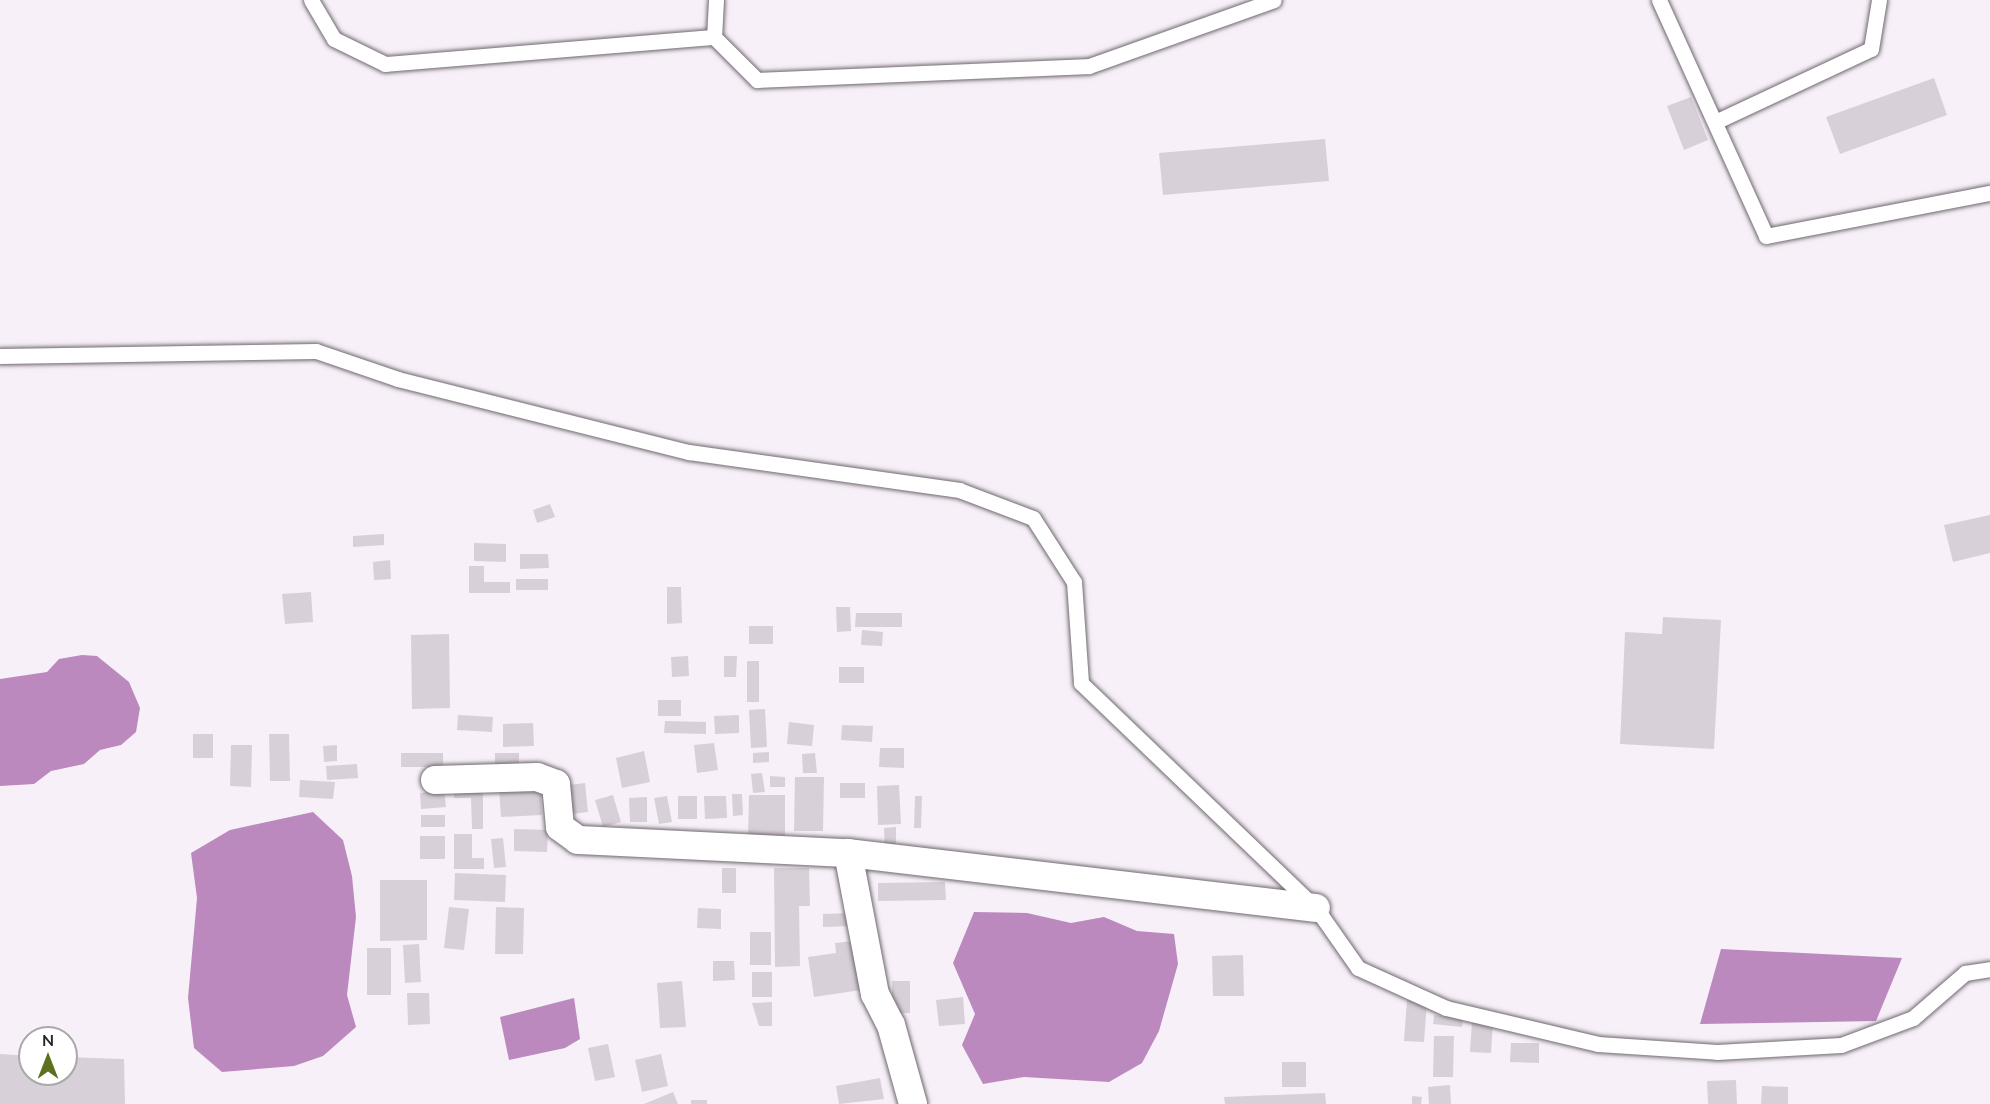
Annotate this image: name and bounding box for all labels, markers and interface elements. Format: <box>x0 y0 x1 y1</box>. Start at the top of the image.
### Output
north arrow <box>18 1026 78 1086</box>
text: N <box>42 1030 54 1050</box>

